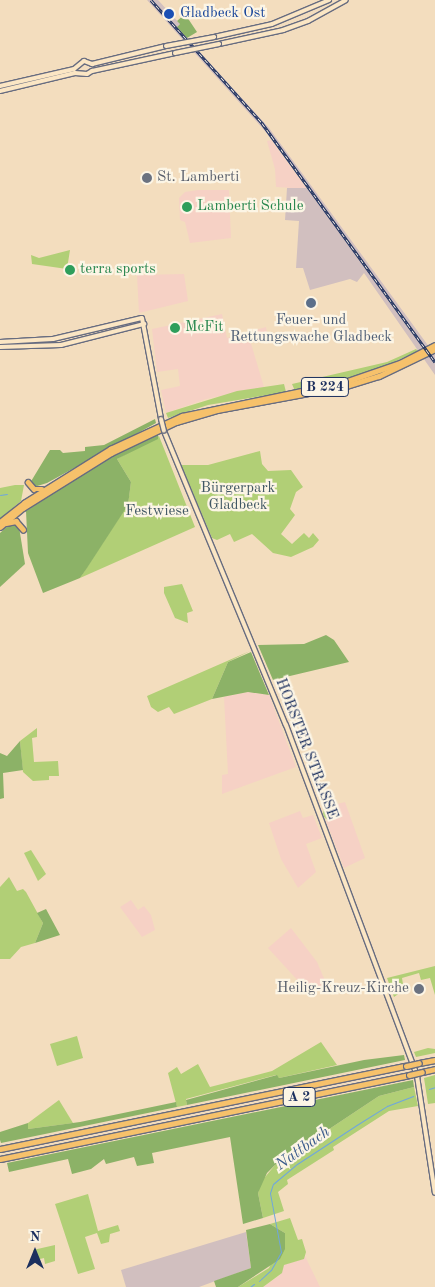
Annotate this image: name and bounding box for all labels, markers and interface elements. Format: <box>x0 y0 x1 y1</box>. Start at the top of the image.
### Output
place label: Gladbeck Ost <box>180 5 265 23</box>
marker: Gladbeck Ost <box>162 7 176 21</box>
place label: St. Lamberti <box>157 169 239 187</box>
marker: St. Lamberti <box>141 172 153 184</box>
place label: Lamberti Schule <box>197 198 304 216</box>
marker: Lamberti Schule <box>181 201 193 213</box>
place label: terra sports <box>80 261 156 279</box>
marker: terra sports <box>64 264 76 276</box>
marker: Feuer- und Rettungswache Gladbeck <box>305 297 317 309</box>
place label: Feuer- und Rettungswache Gladbeck <box>230 311 392 346</box>
place label: McFit <box>185 319 224 337</box>
marker: McFit <box>169 322 181 334</box>
road number: B 224 <box>300 376 350 398</box>
park label: Bürgerpark Gladbeck <box>201 479 275 514</box>
park label: Festwiese <box>125 503 189 521</box>
street label: HORSTER STRASSE <box>271 676 341 822</box>
place label: Heilig-Kreuz-Kirche <box>277 980 409 998</box>
marker: Heilig-Kreuz-Kirche <box>413 983 425 995</box>
road number: A 2 <box>282 1086 316 1108</box>
water label: Nattbach <box>272 1123 334 1175</box>
north arrow <box>10 1227 60 1277</box>
text: N <box>30 1230 40 1244</box>

